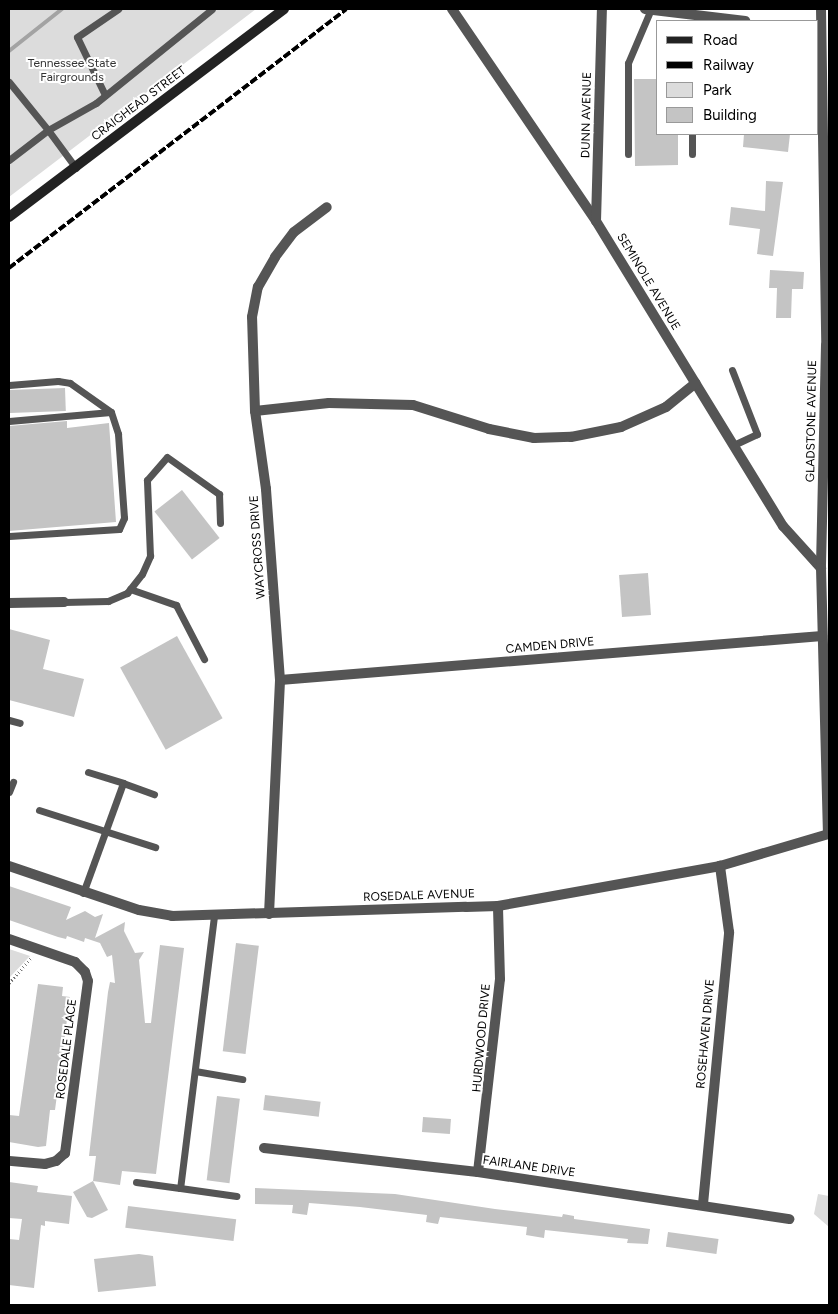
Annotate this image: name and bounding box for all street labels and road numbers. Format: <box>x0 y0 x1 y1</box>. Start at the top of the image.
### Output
street label: CRAIGHEAD STREET <box>89 64 189 144</box>
street label: DUNN AVENUE <box>579 72 595 158</box>
street label: SEMINOLE AVENUE <box>613 231 683 333</box>
street label: GLADSTONE AVENUE <box>804 360 820 482</box>
street label: WAYCROSS DRIVE <box>247 495 269 599</box>
street label: CAMDEN DRIVE <box>505 635 595 657</box>
street label: ROSEDALE AVENUE <box>363 887 475 905</box>
street label: ROSEHAVEN DRIVE <box>694 979 718 1089</box>
street label: HURDWOOD DRIVE <box>470 983 494 1093</box>
street label: ROSEDALE PLACE <box>54 998 80 1100</box>
street label: FAIRLANE DRIVE <box>482 1153 576 1181</box>

